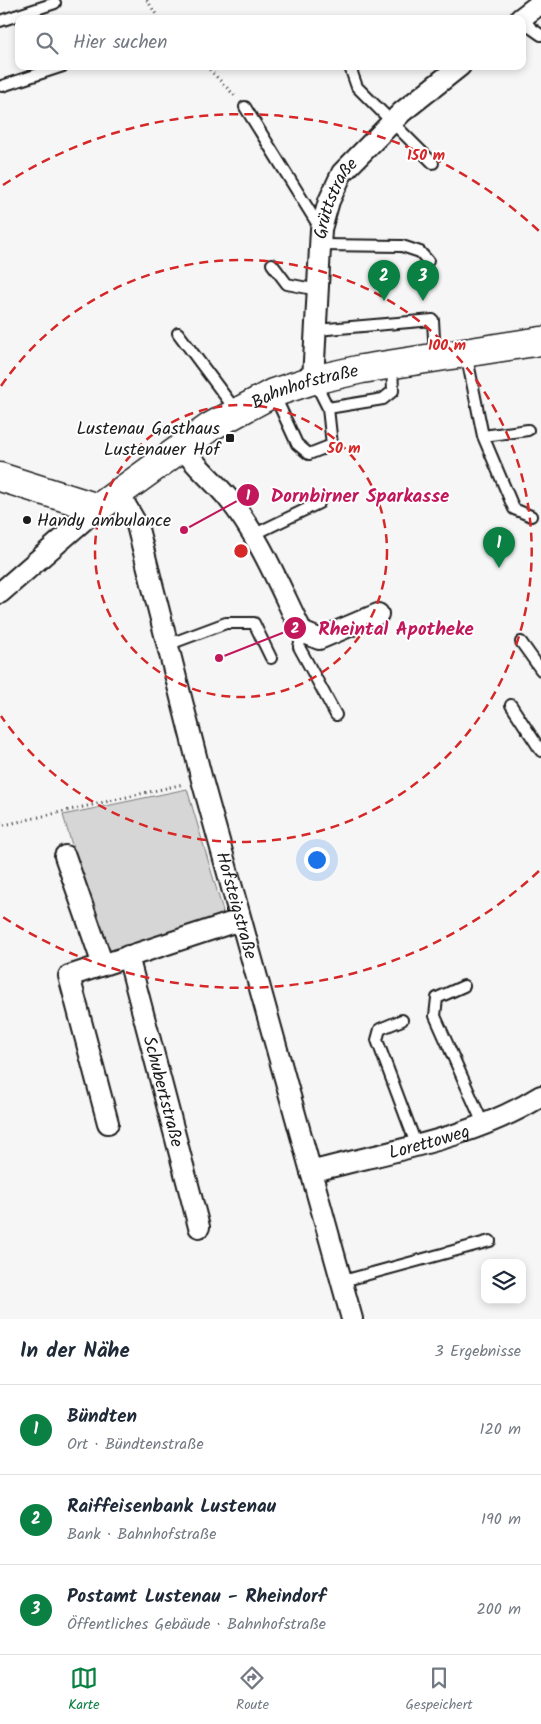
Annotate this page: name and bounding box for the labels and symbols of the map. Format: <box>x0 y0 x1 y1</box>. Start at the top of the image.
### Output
text: 150 m <box>407 144 445 168</box>
street label: Grüttstraße <box>307 151 366 240</box>
pin: 2 <box>368 260 400 301</box>
pin: 3 <box>407 260 439 301</box>
text: 100 m <box>428 334 466 358</box>
street label: Bahnhofstraße <box>246 357 361 418</box>
place label: Lustenau Gasthaus Lustenauer Hof <box>76 415 222 465</box>
marker: Lustenau Gasthaus Lustenauer Hof <box>224 432 236 444</box>
text: 50 m <box>326 437 361 461</box>
callout: Dornbirner Sparkasse <box>236 478 459 512</box>
text: Dornbirner Sparkasse <box>271 482 449 512</box>
text: 1 <box>246 484 251 508</box>
place label: Handy ambulance <box>37 507 171 536</box>
marker: Handy ambulance <box>21 514 33 526</box>
pin: 1 <box>483 527 515 568</box>
centre of rings <box>232 542 250 560</box>
callout: Rheintal Apotheke <box>283 611 483 645</box>
text: Rheintal Apotheke <box>318 615 474 645</box>
text: 2 <box>291 617 300 641</box>
your location <box>304 847 330 873</box>
street label: Hofsteigstraße <box>207 849 264 963</box>
street label: Schubertstraße <box>134 1033 191 1151</box>
street label: Lorettoweg <box>386 1118 474 1168</box>

